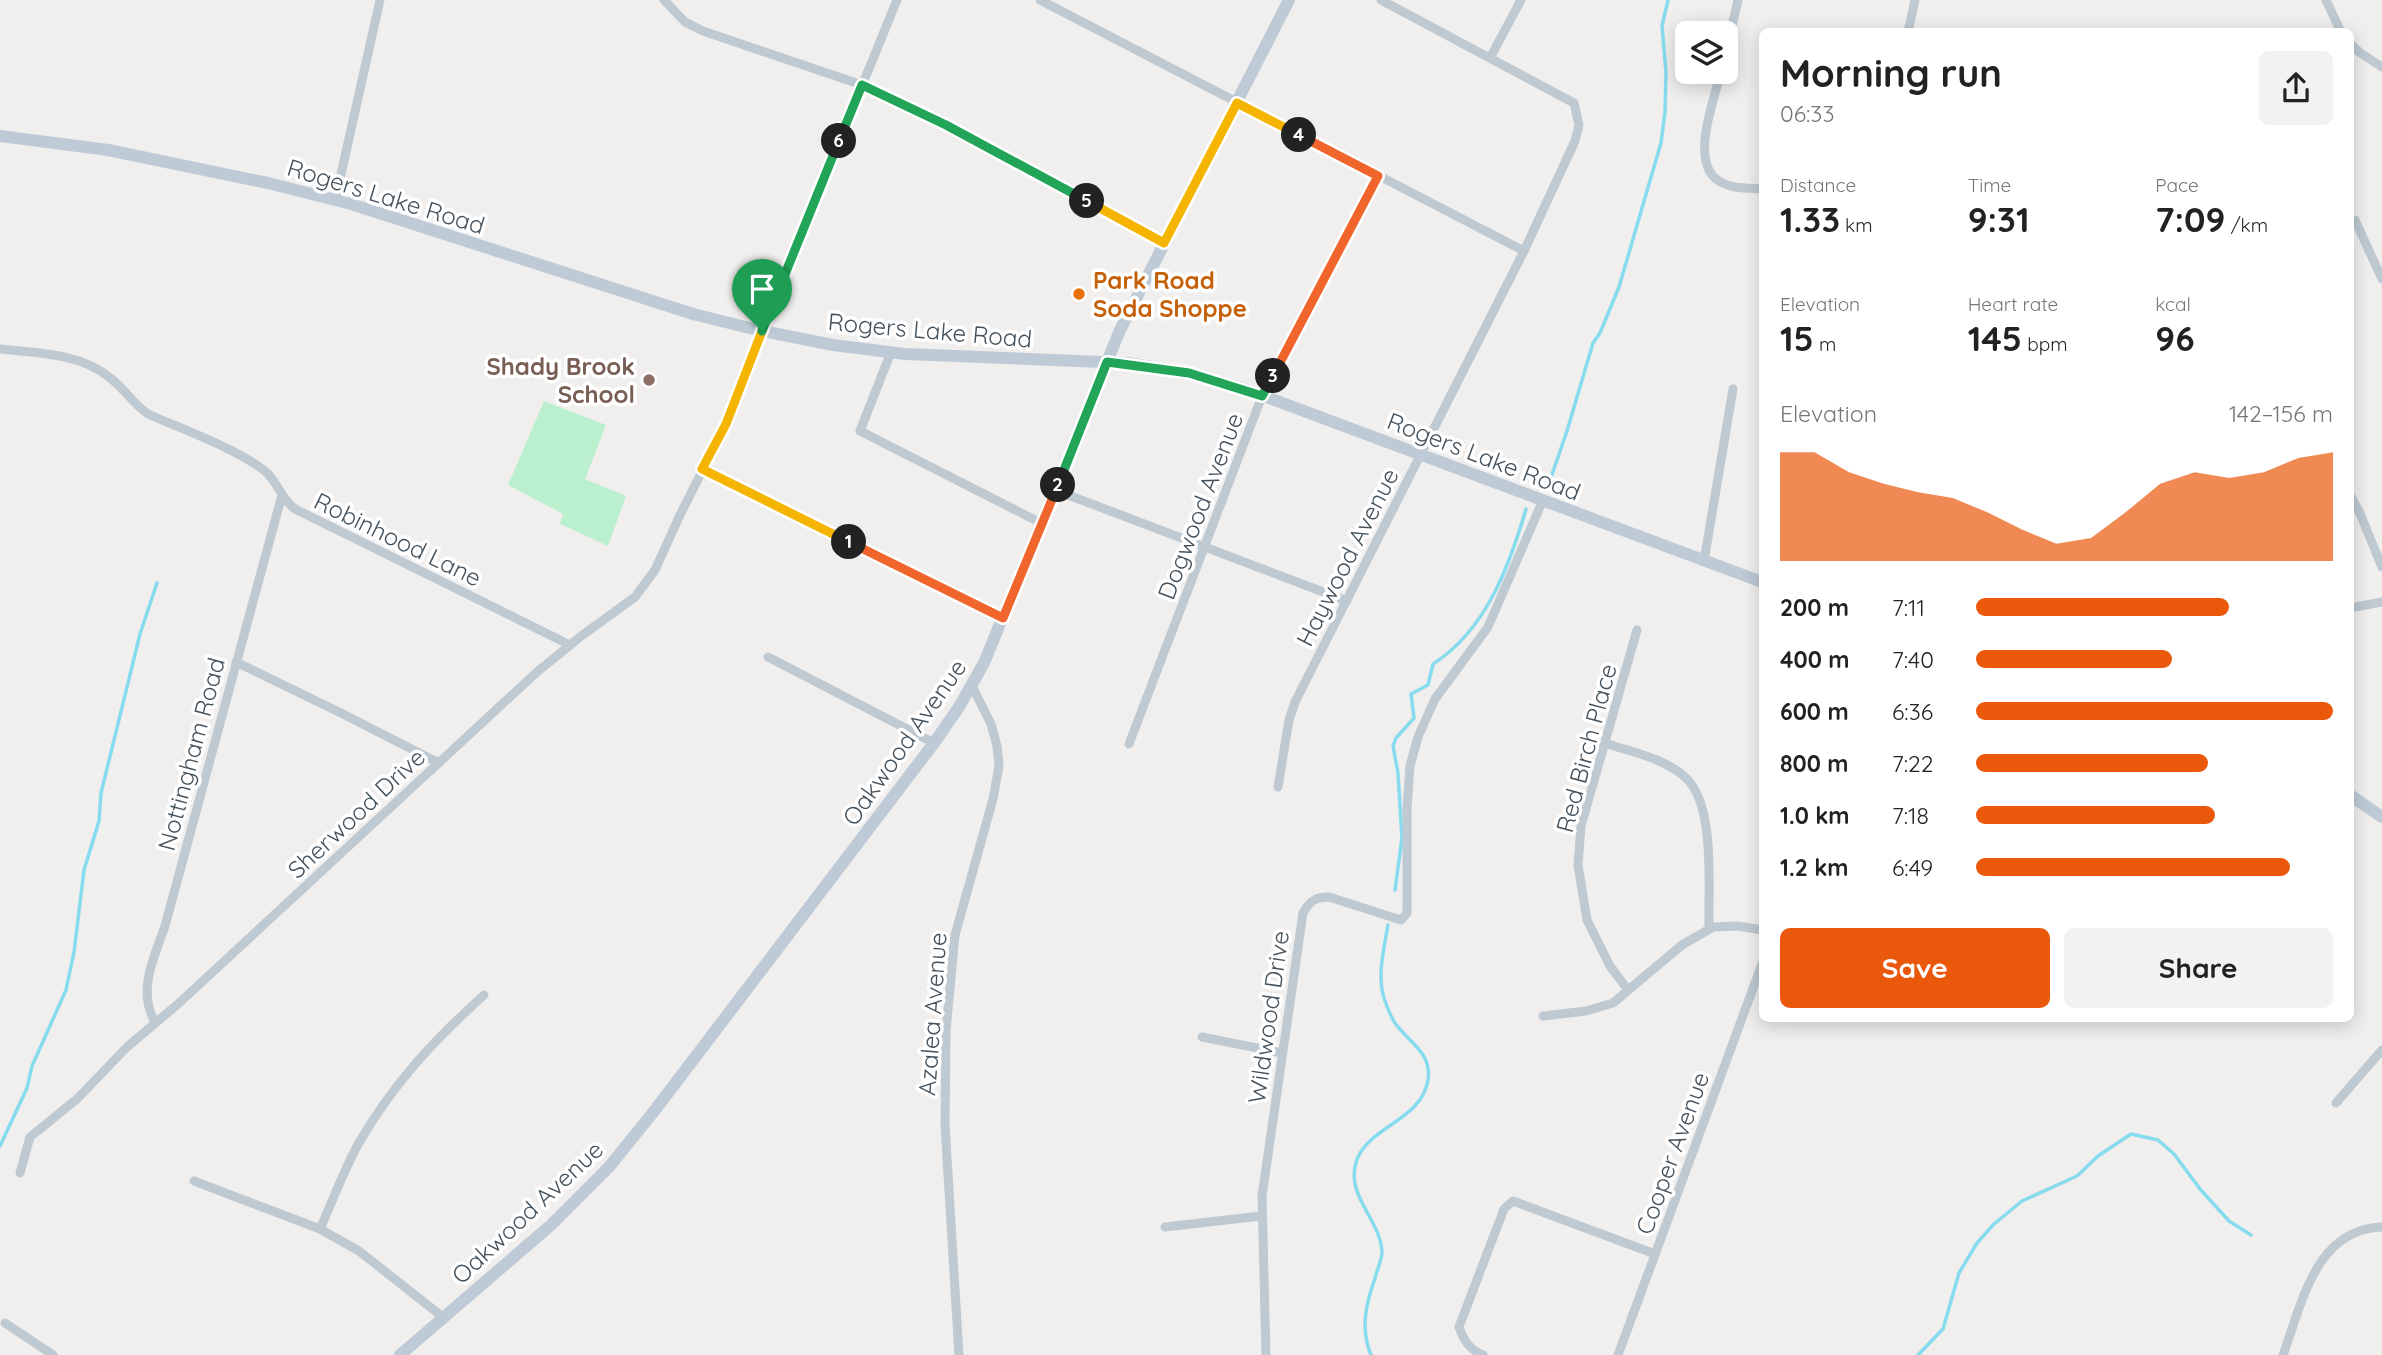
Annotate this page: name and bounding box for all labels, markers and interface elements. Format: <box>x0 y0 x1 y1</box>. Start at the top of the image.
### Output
map controls <box>1675 21 1738 84</box>
button: layers <box>1675 21 1738 84</box>
text: Morning run <box>1780 49 2002 97</box>
button: share <box>2259 51 2333 125</box>
text: 06:33 <box>1780 99 1834 128</box>
pin: 4 <box>1282 118 1316 152</box>
text: 4 <box>1293 122 1304 146</box>
pin: 6 <box>822 124 856 158</box>
text: 6 <box>833 128 844 152</box>
street label: Rogers Lake Road <box>284 152 488 240</box>
text: Distance <box>1780 173 1856 197</box>
text: Time <box>1968 173 2011 197</box>
text: Pace <box>2155 173 2199 197</box>
pin: 5 <box>1070 184 1104 218</box>
text: 5 <box>1081 188 1092 212</box>
text: 1.33 <box>1780 197 1840 241</box>
text: 9:31 <box>1968 197 2030 241</box>
text: 7:09 <box>2155 197 2225 241</box>
text: km <box>1840 213 1873 237</box>
text: /km <box>2225 213 2268 237</box>
pin <box>732 259 792 331</box>
place label: Park Road Soda Shoppe <box>1093 265 1247 323</box>
icon: arrive <box>743 270 781 308</box>
marker: Park Road Soda Shoppe <box>1071 286 1087 302</box>
text: Elevation <box>1780 292 1860 316</box>
text: Heart rate <box>1968 292 2058 316</box>
text: kcal <box>2155 292 2191 316</box>
street label: Rogers Lake Road <box>827 306 1033 354</box>
text: 15 <box>1780 316 1814 360</box>
text: 145 <box>1968 316 2022 360</box>
text: 96 <box>2155 316 2195 360</box>
text: m <box>1814 332 1836 356</box>
text: bpm <box>2022 332 2068 356</box>
place label: Shady Brook School <box>486 351 635 409</box>
pin: 3 <box>1256 358 1290 394</box>
text: 3 <box>1267 363 1278 387</box>
marker: Shady Brook School <box>641 372 657 388</box>
text: Elevation <box>1780 399 1877 428</box>
text: 142–156 m <box>2229 399 2333 428</box>
street label: Rogers Lake Road <box>1383 405 1585 507</box>
street label: Dogwood Avenue <box>1151 409 1249 603</box>
street label: Haywood Avenue <box>1289 463 1405 651</box>
pin: 2 <box>1040 468 1076 503</box>
text: 2 <box>1052 472 1063 496</box>
street label: Robinhood Lane <box>309 486 487 592</box>
pin: 1 <box>832 524 866 560</box>
text: 1 <box>845 529 852 553</box>
text: 200 m <box>1780 593 1849 622</box>
text: 7:11 <box>1892 593 1925 622</box>
text: 400 m <box>1780 645 1849 674</box>
text: 7:40 <box>1892 645 1934 674</box>
street label: Oakwood Avenue <box>836 653 972 831</box>
street label: Nottingham Road <box>151 654 231 854</box>
street label: Red Birch Place <box>1549 661 1623 835</box>
text: 600 m <box>1780 697 1849 726</box>
text: 6:36 <box>1892 697 1933 726</box>
street label: Sherwood Drive <box>281 742 431 884</box>
text: 800 m <box>1780 749 1849 778</box>
text: 7:22 <box>1892 749 1934 778</box>
text: 1.0 km <box>1780 801 1850 830</box>
text: 7:18 <box>1892 801 1929 830</box>
text: 1.2 km <box>1780 853 1849 882</box>
text: 6:49 <box>1892 853 1933 882</box>
button: Save <box>1780 928 2050 1008</box>
button: Share <box>2064 928 2333 1008</box>
street label: Wildwood Drive <box>1241 929 1295 1105</box>
street label: Azalea Avenue <box>911 931 953 1097</box>
street label: Cooper Avenue <box>1629 1068 1715 1238</box>
street label: Oakwood Avenue <box>445 1134 609 1290</box>

